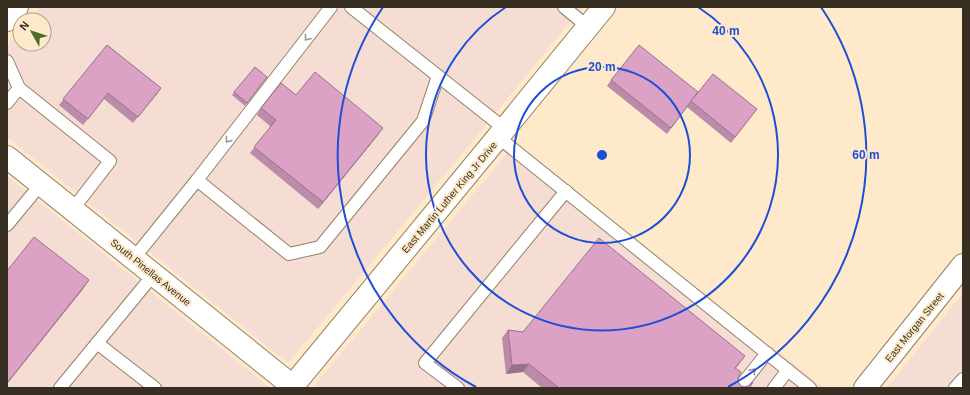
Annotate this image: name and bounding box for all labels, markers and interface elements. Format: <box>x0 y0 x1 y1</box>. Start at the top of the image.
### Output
north arrow <box>12 12 52 52</box>
text: N <box>17 19 31 33</box>
text: 40 m <box>712 24 740 38</box>
one-way arrow <box>305 33 312 40</box>
text: 20 m <box>588 60 616 74</box>
one-way arrow <box>225 136 232 143</box>
street label: East Martin Luther King Jr Drive <box>400 139 499 255</box>
centre of rings <box>595 148 609 162</box>
text: 60 m <box>852 148 880 162</box>
street label: South Pinellas Avenue <box>108 237 193 308</box>
street label: East Morgan Street <box>883 290 946 364</box>
one-way arrow <box>748 368 755 375</box>

